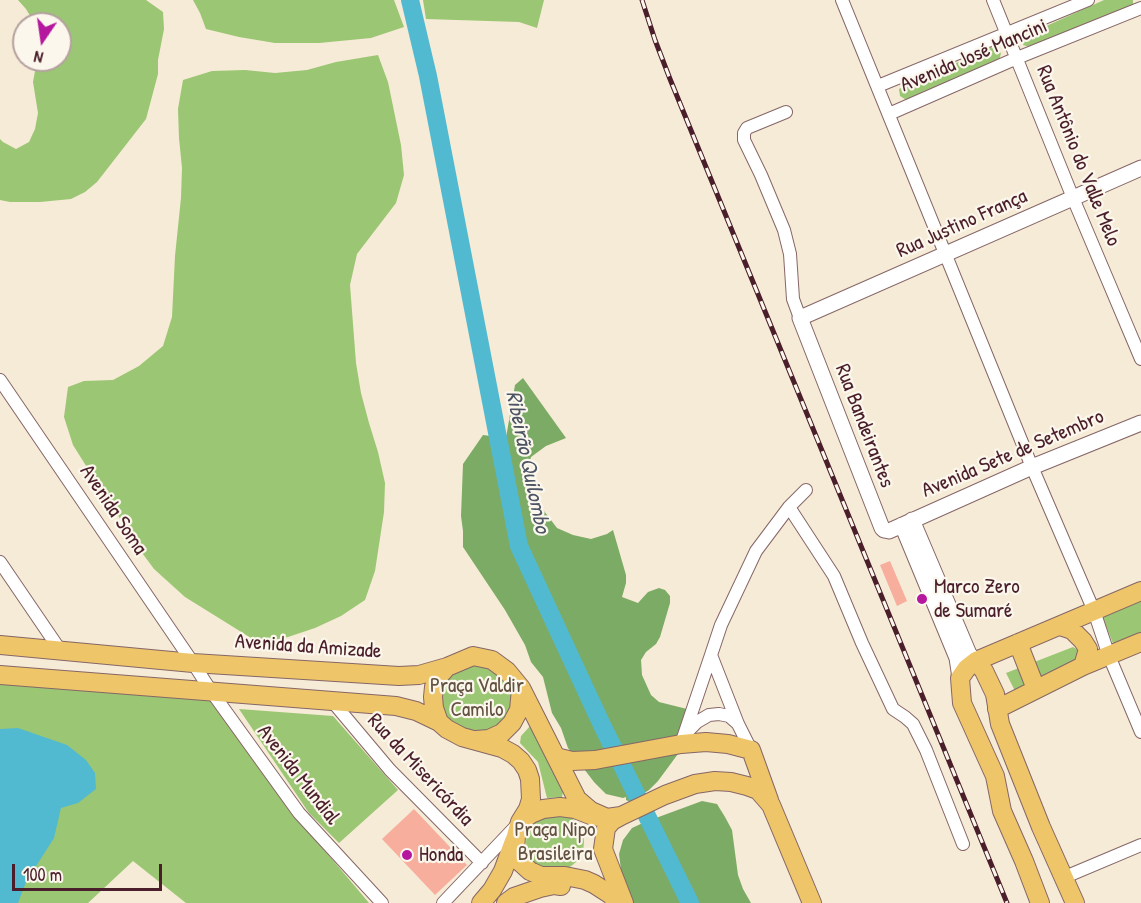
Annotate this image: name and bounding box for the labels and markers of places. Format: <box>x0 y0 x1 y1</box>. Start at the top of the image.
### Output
place label: Marco Zero de Sumaré <box>934 574 1020 624</box>
marker: Marco Zero de Sumaré <box>915 592 929 606</box>
place label: Honda <box>419 842 463 868</box>
marker: Honda <box>400 848 414 862</box>

